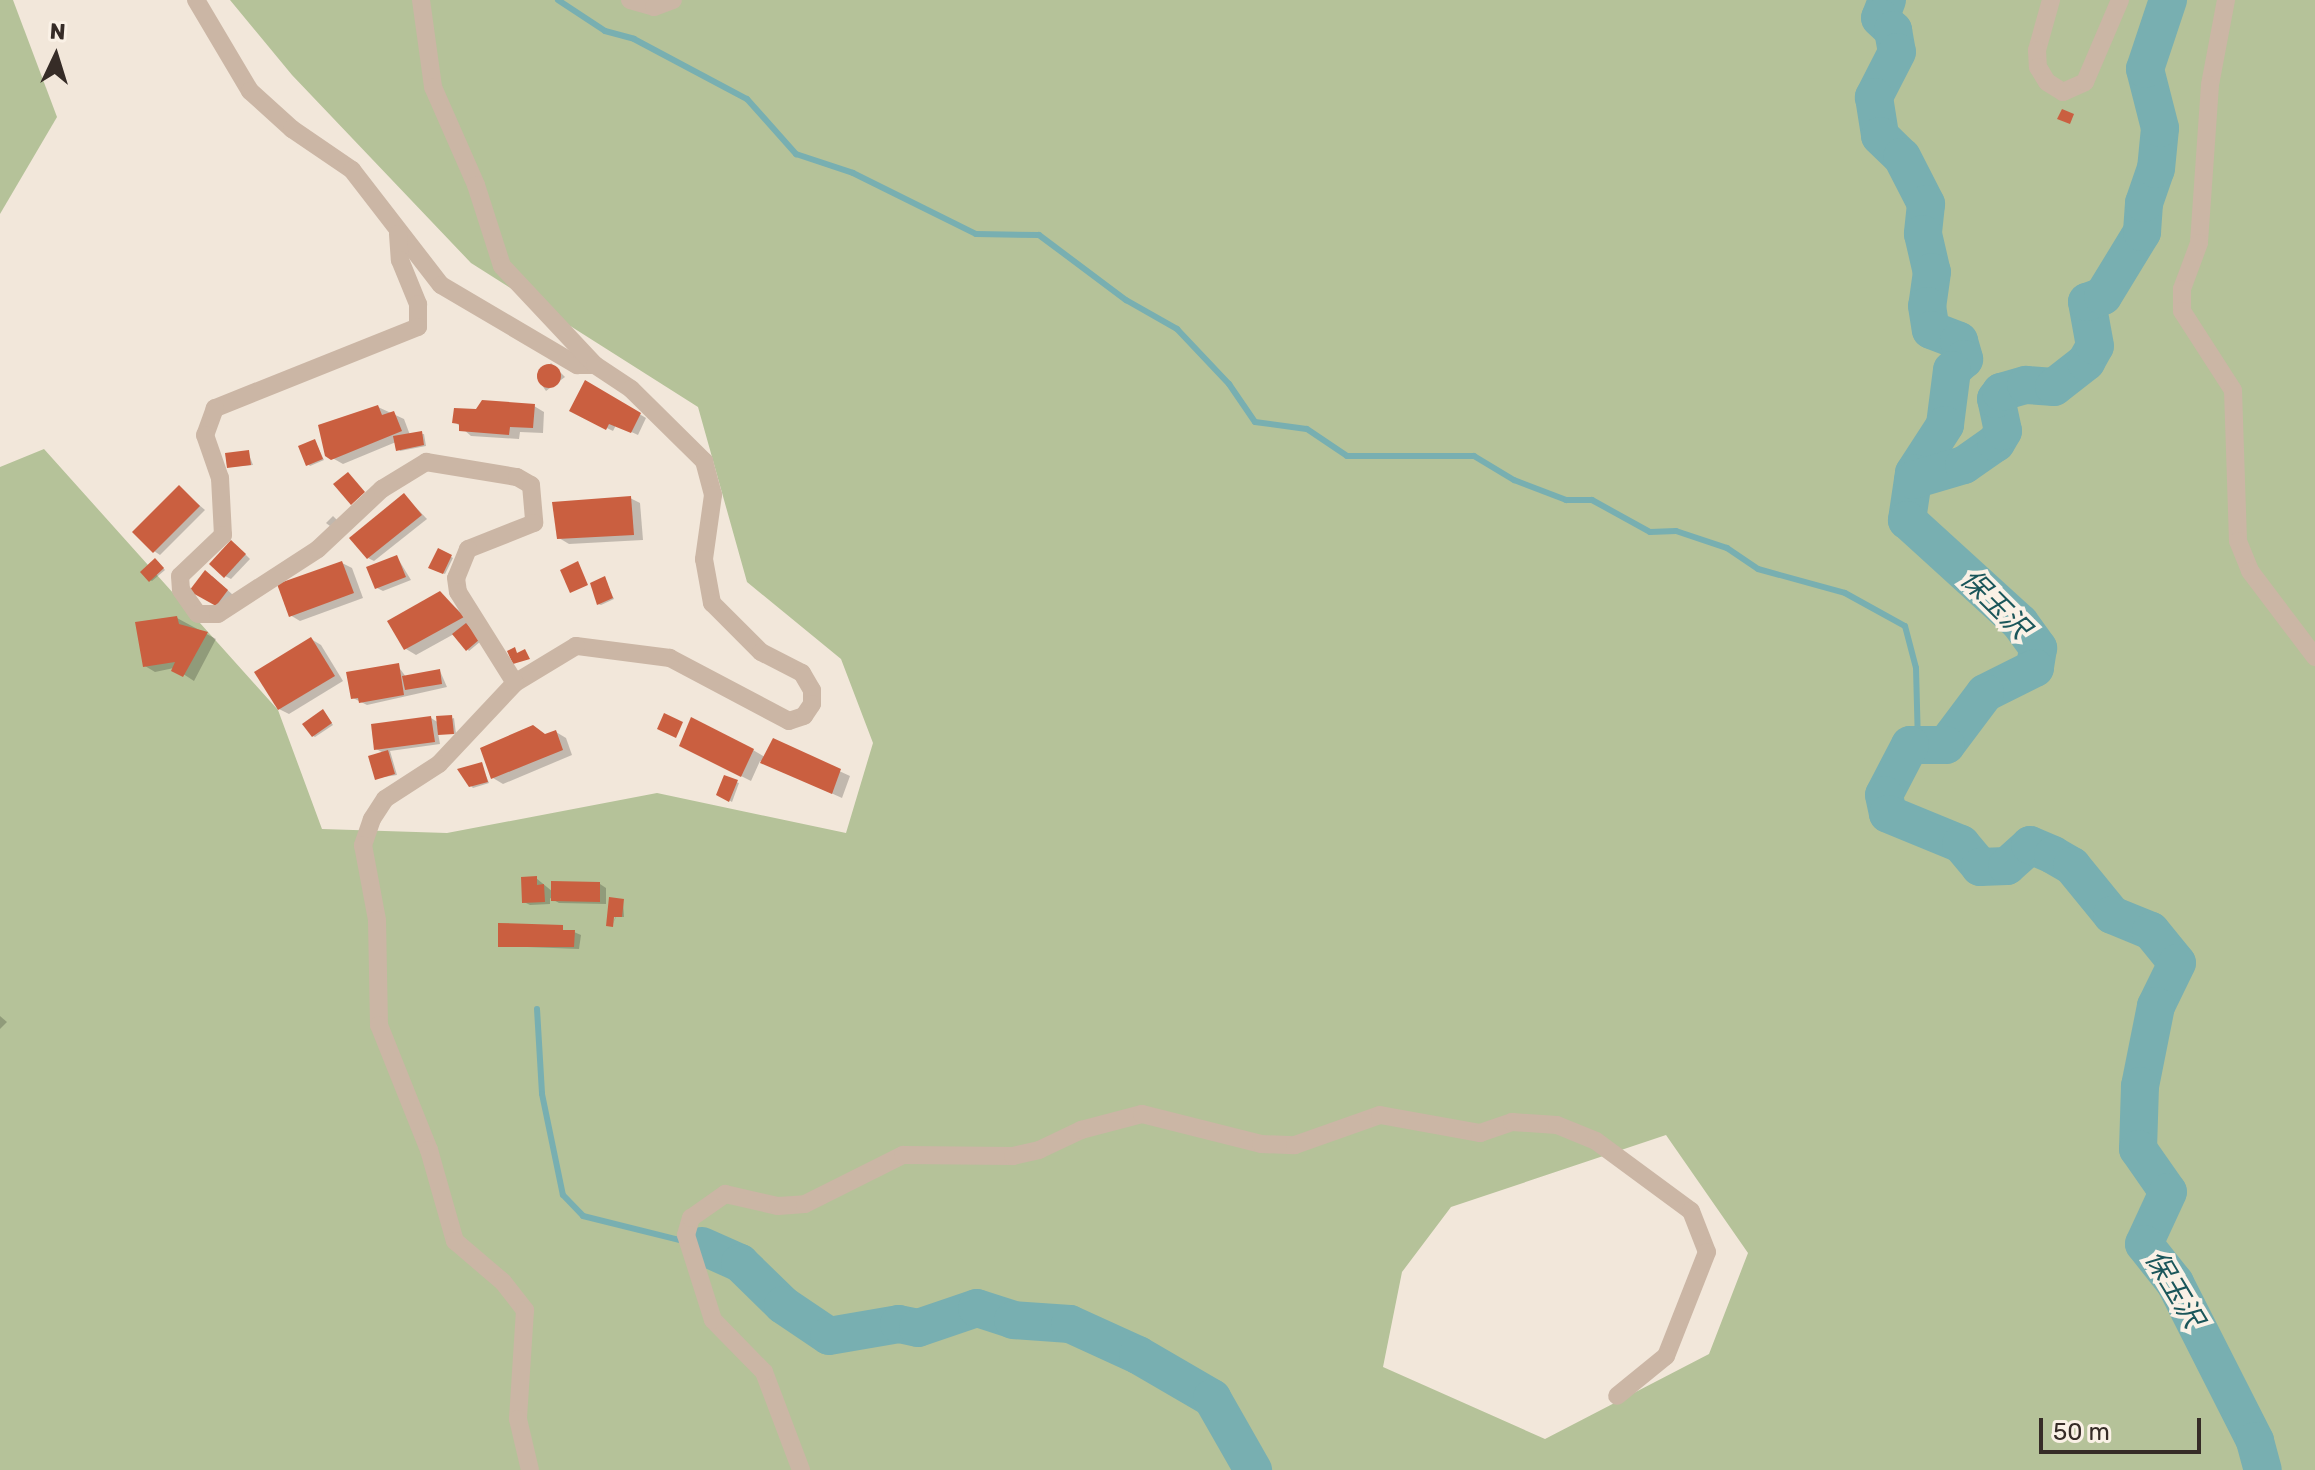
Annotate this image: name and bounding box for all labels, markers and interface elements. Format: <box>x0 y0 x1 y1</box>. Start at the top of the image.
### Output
north arrow <box>16 16 96 96</box>
text: N <box>49 18 67 46</box>
water label: 保玉沢 <box>1953 562 2037 646</box>
water label: 保玉沢 <box>2138 1244 2210 1334</box>
scale bar <box>2043 1402 2205 1452</box>
text: 50 m <box>2053 1418 2110 1446</box>

